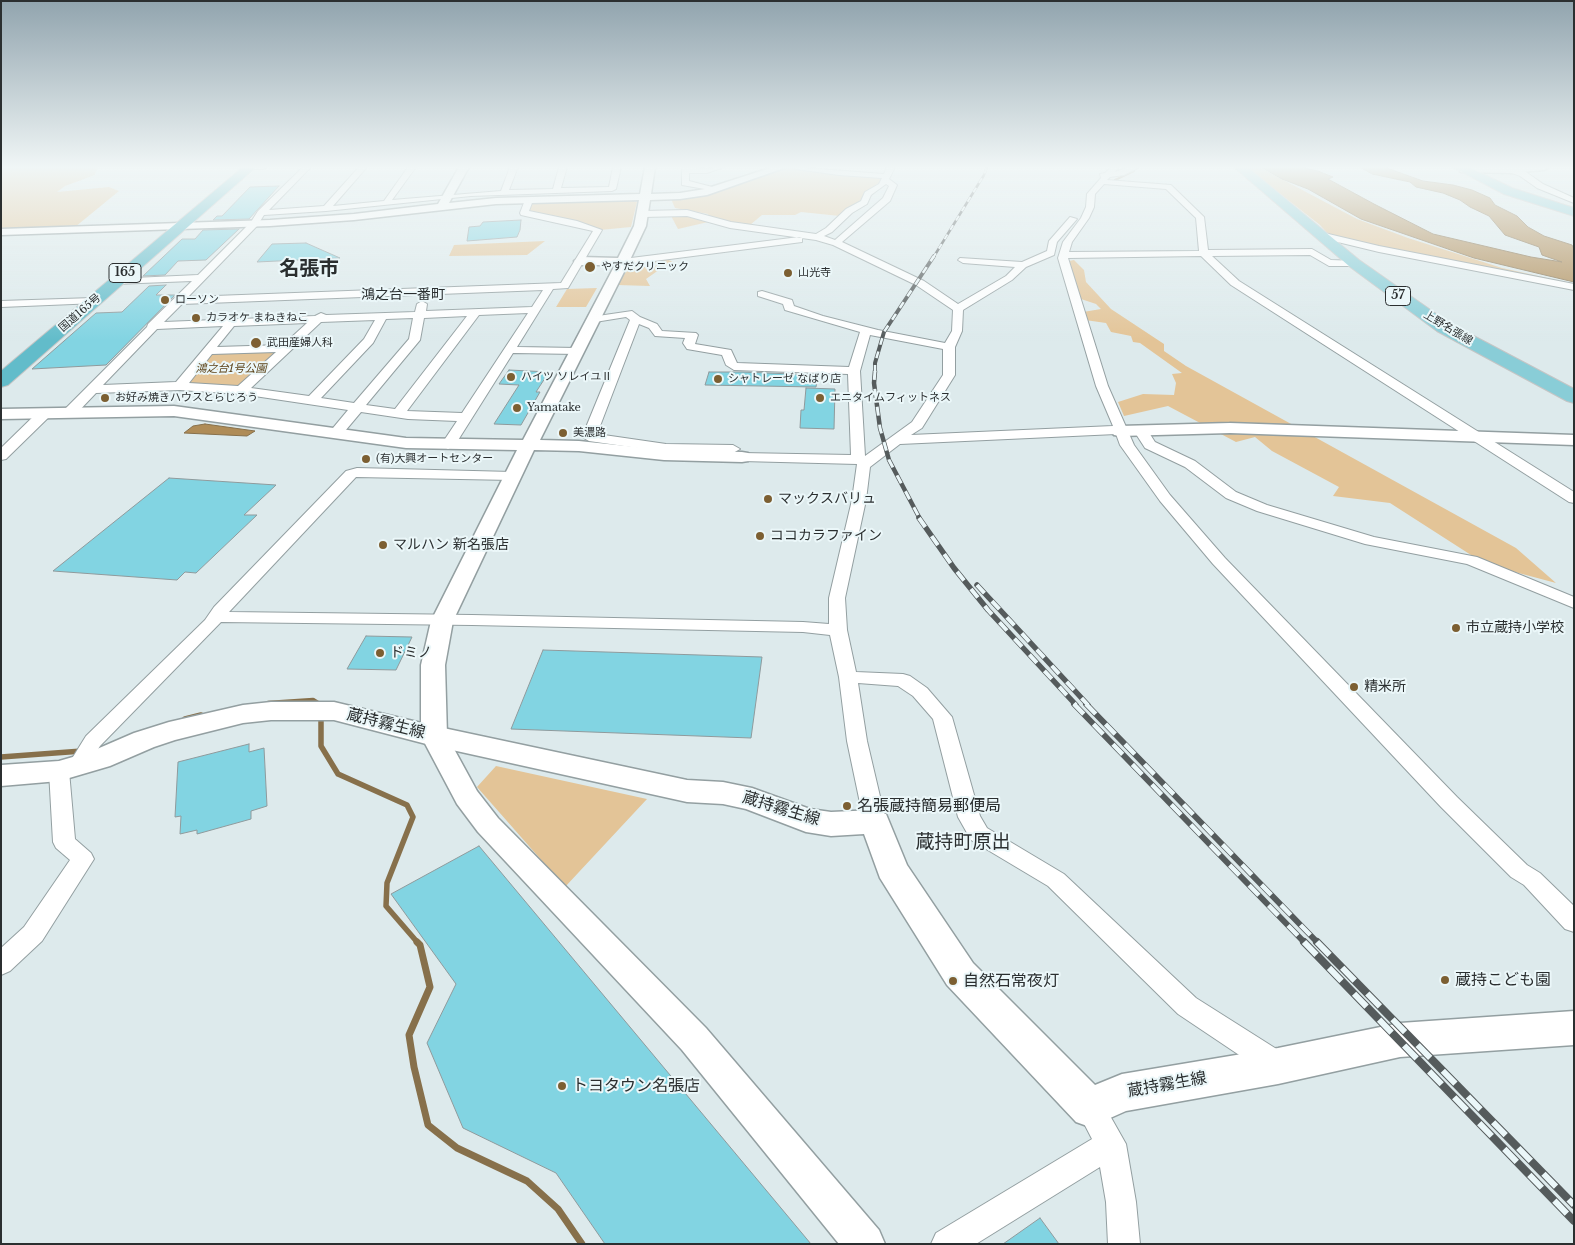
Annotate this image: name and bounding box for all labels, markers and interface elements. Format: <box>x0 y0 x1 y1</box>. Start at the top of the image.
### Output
district label: 名張市 <box>279 257 339 281</box>
marker: やすだクリニック <box>583 260 597 274</box>
place label: やすだクリニック <box>601 260 689 274</box>
road number: 165 <box>109 264 141 282</box>
place label: 山光寺 <box>798 266 831 280</box>
marker: 山光寺 <box>782 267 794 279</box>
road number: 57 <box>1386 286 1410 306</box>
district label: 鴻之台一番町 <box>361 287 445 303</box>
street label: 国道165号 <box>56 291 104 335</box>
place label: ローソン <box>175 293 219 307</box>
marker: ローソン <box>159 294 171 306</box>
street label: 上野名張線 <box>1421 308 1475 348</box>
place label: カラオケ まねきねこ <box>206 311 308 325</box>
marker: カラオケ まねきねこ <box>190 312 202 324</box>
marker: 武田産婦人科 <box>249 336 263 350</box>
place label: 武田産婦人科 <box>267 336 333 350</box>
park label: 鴻之台1号公園 <box>195 362 267 376</box>
place label: ハイツ ソレイユⅡ <box>521 370 612 384</box>
marker: ハイツ ソレイユⅡ <box>505 371 517 383</box>
place label: シャトレーゼ なばり店 <box>728 372 841 386</box>
marker: シャトレーゼ なばり店 <box>712 373 724 385</box>
place label: お好み焼きハウスとらじろう <box>115 391 258 405</box>
place label: エニタイムフィットネス <box>830 391 951 405</box>
marker: お好み焼きハウスとらじろう <box>99 392 111 404</box>
marker: エニタイムフィットネス <box>814 392 826 404</box>
place label: Yamatake <box>527 401 581 415</box>
marker: Yamatake <box>511 402 523 414</box>
place label: 美濃路 <box>573 426 606 440</box>
marker: 美濃路 <box>557 427 569 439</box>
place label: (有)大興オートセンター <box>376 452 493 466</box>
marker: (有)大興オートセンター <box>360 453 372 465</box>
place label: マックスバリュ <box>778 491 876 507</box>
marker: マックスバリュ <box>762 493 774 505</box>
place label: ココカラファイン <box>770 528 882 544</box>
marker: ココカラファイン <box>754 530 766 542</box>
place label: マルハン 新名張店 <box>393 537 509 553</box>
marker: マルハン 新名張店 <box>377 539 389 551</box>
place label: 市立蔵持小学校 <box>1466 620 1564 636</box>
marker: 市立蔵持小学校 <box>1450 622 1462 634</box>
place label: ドミノ <box>390 645 432 661</box>
marker: ドミノ <box>374 647 386 659</box>
place label: 精米所 <box>1364 679 1406 695</box>
marker: 精米所 <box>1348 681 1360 693</box>
street label: 蔵持霧生線 <box>345 705 427 743</box>
street label: 蔵持霧生線 <box>740 788 822 830</box>
place label: 名張蔵持簡易郵便局 <box>857 796 1001 816</box>
marker: 名張蔵持簡易郵便局 <box>841 800 853 812</box>
district label: 蔵持町原出 <box>916 832 1010 854</box>
place label: 蔵持こども園 <box>1455 970 1551 990</box>
place label: 自然石常夜灯 <box>963 971 1059 991</box>
marker: 蔵持こども園 <box>1439 974 1451 986</box>
marker: 自然石常夜灯 <box>947 975 959 987</box>
street label: 蔵持霧生線 <box>1126 1069 1208 1101</box>
place label: トヨタウン名張店 <box>572 1076 700 1096</box>
marker: トヨタウン名張店 <box>556 1080 568 1092</box>

